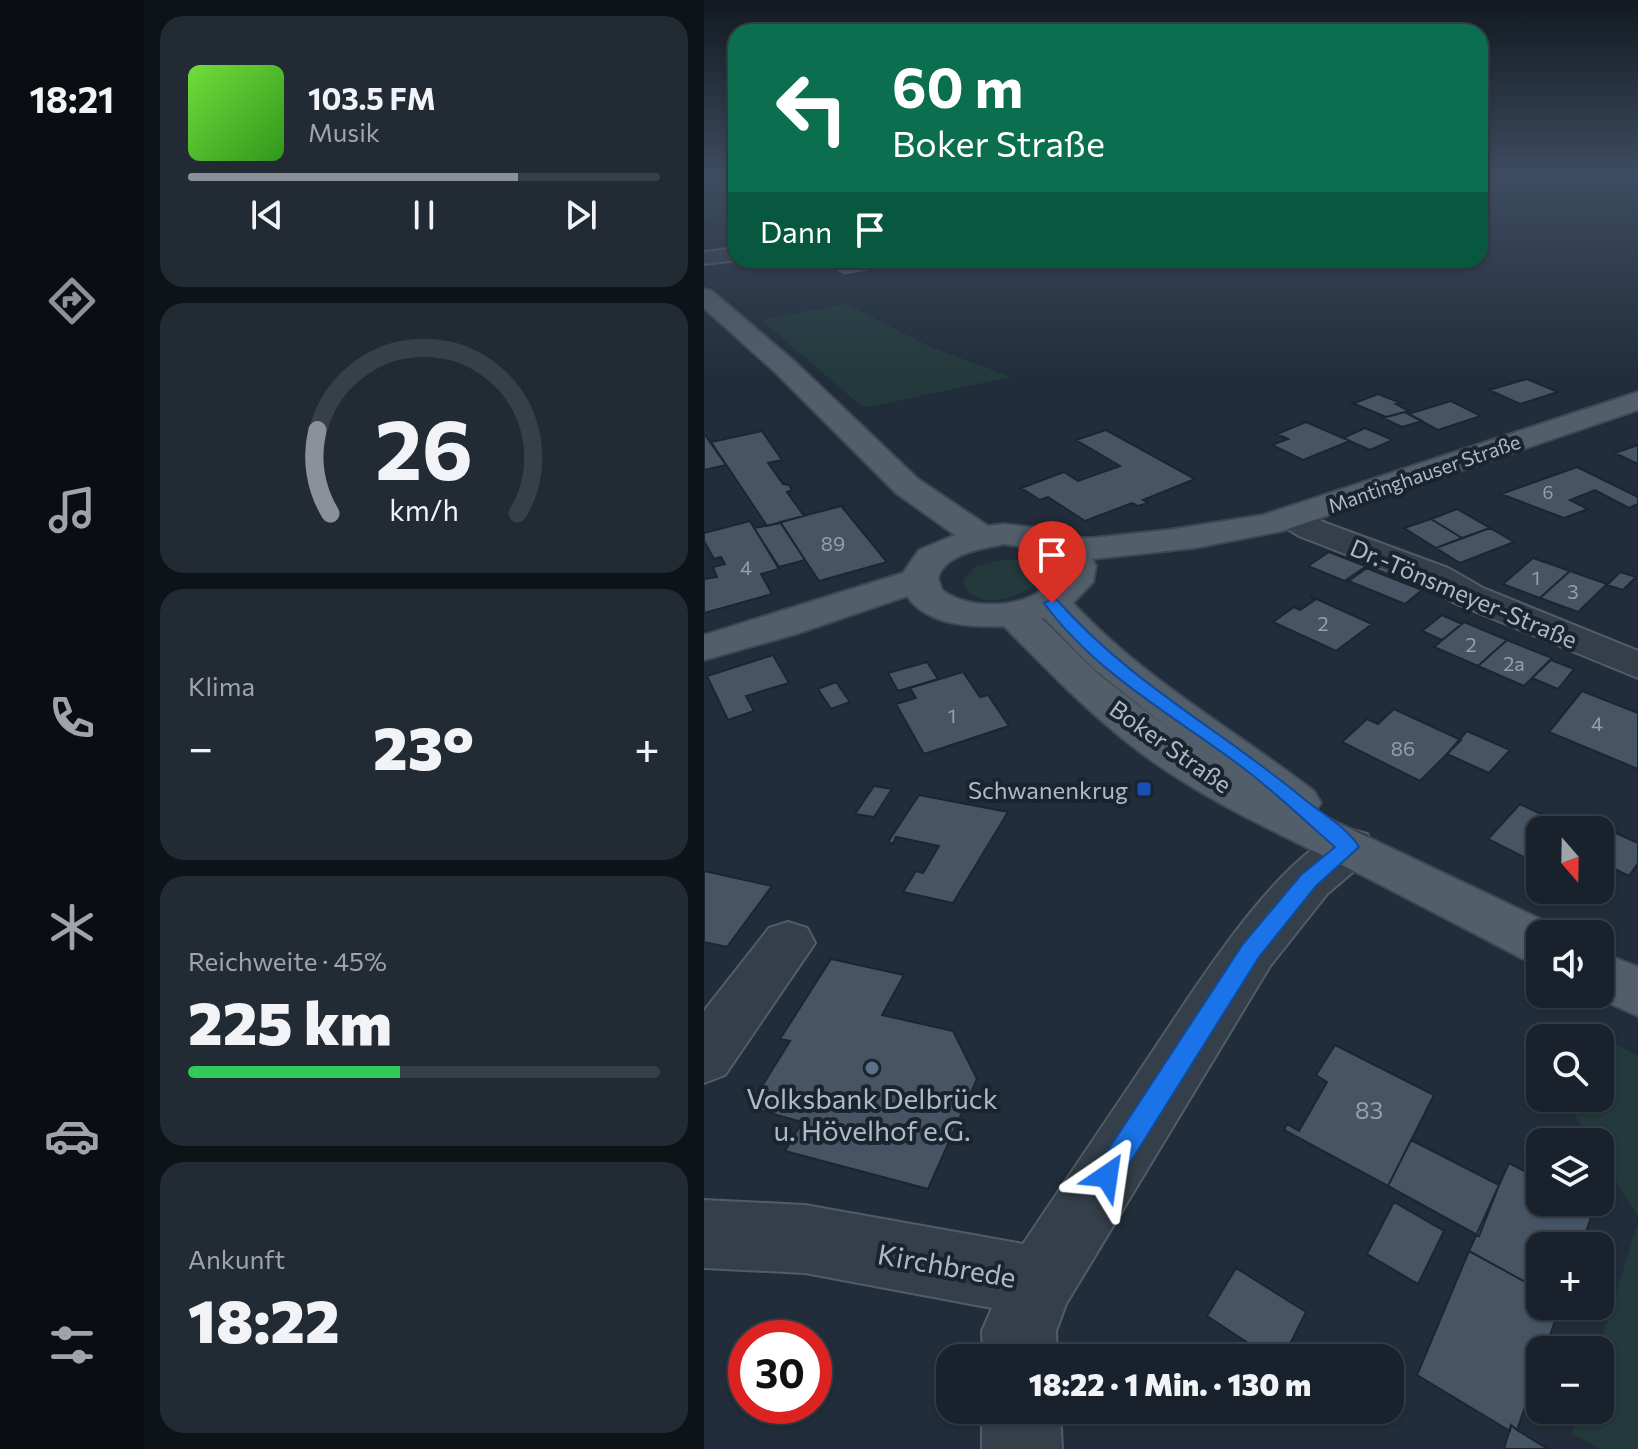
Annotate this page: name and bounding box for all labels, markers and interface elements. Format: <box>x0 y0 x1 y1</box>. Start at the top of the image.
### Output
text: 60 m <box>892 51 1023 120</box>
icon: left <box>760 56 864 160</box>
text: 18:21 <box>30 76 114 120</box>
text: 103.5 FM <box>308 79 436 116</box>
text: Musik <box>308 116 380 147</box>
text: Boker Straße <box>892 120 1105 164</box>
icon: previous <box>245 193 289 237</box>
icon: pause <box>402 193 446 237</box>
icon: next <box>559 193 603 237</box>
icon: arrive <box>848 208 892 252</box>
text: Dann <box>760 212 832 249</box>
icon: directions <box>44 273 100 329</box>
text: 26 <box>375 394 473 496</box>
street label: Mantinghauser Straße <box>1325 429 1523 517</box>
house number: 6 <box>1543 481 1553 503</box>
icon: music <box>44 482 100 538</box>
text: km/h <box>389 492 459 527</box>
pin <box>1018 521 1086 603</box>
house number: 89 <box>821 531 845 555</box>
street label: Dr.-Tönsmeyer-Straße <box>1346 532 1582 654</box>
icon: arrive <box>1030 533 1074 577</box>
house number: 4 <box>740 555 752 579</box>
house number: 1 <box>1532 565 1540 589</box>
house number: 3 <box>1567 579 1579 603</box>
house number: 2 <box>1317 611 1329 635</box>
house number: 2 <box>1465 632 1477 656</box>
house number: 2a <box>1503 651 1525 675</box>
text: Klima <box>188 670 255 701</box>
icon: phone <box>44 690 100 746</box>
street label: Boker Straße <box>1105 693 1237 799</box>
house number: 1 <box>948 703 956 727</box>
text: 23° <box>373 709 474 782</box>
house number: 4 <box>1591 711 1603 735</box>
text: − <box>188 719 213 773</box>
text: + <box>634 719 660 773</box>
house number: 86 <box>1391 736 1415 760</box>
place label: Schwanenkrug <box>968 775 1128 804</box>
marker: Schwanenkrug <box>1135 780 1153 798</box>
north arrow <box>1526 816 1614 904</box>
map controls <box>1526 816 1614 1424</box>
icon: climate <box>44 899 100 955</box>
button: sound <box>1526 920 1614 1008</box>
text: Reichweite · 45% <box>188 945 387 976</box>
text: 225 km <box>188 984 392 1057</box>
button: search <box>1526 1024 1614 1112</box>
marker: Volksbank Delbrück u. Hövelhof e.G. <box>863 1059 881 1077</box>
place label: Volksbank Delbrück u. Hövelhof e.G. <box>746 1081 998 1147</box>
house number: 83 <box>1355 1095 1383 1124</box>
icon: car <box>44 1108 100 1164</box>
button: layers <box>1526 1128 1614 1216</box>
position arrow <box>1065 1134 1149 1218</box>
button: + <box>1526 1232 1614 1320</box>
street label: Kirchbrede <box>875 1236 1019 1294</box>
text: Ankunft <box>188 1243 285 1274</box>
text: 18:22 <box>188 1282 340 1355</box>
icon: filters <box>44 1317 100 1373</box>
speed limit sign: 30 <box>728 1320 832 1424</box>
button: − <box>1526 1336 1614 1424</box>
text: 18:22 · 1 Min. · 130 m <box>1029 1365 1311 1402</box>

